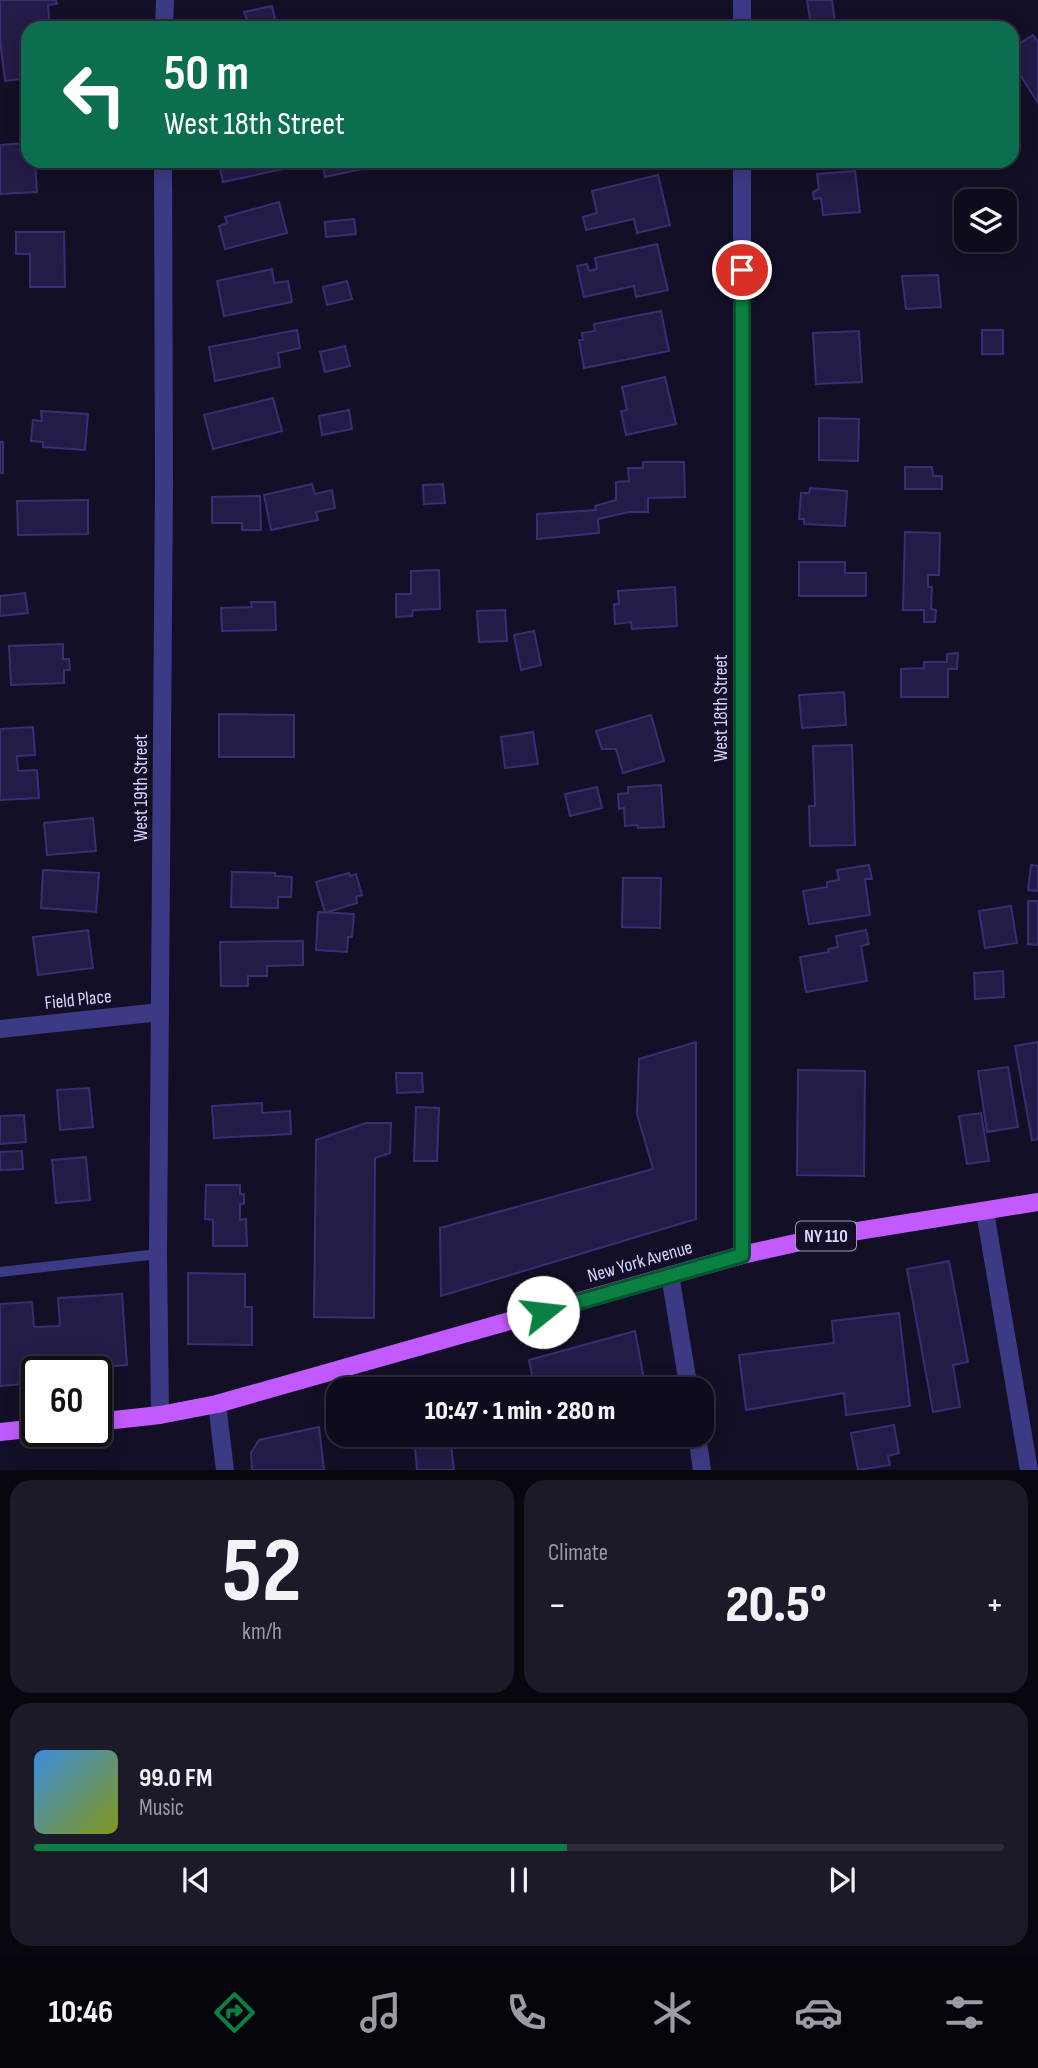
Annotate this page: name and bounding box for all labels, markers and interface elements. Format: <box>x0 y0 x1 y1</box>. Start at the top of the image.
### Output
text: 50 m <box>164 45 249 104</box>
icon: left <box>49 49 140 140</box>
text: West 18th Street <box>164 105 345 144</box>
map controls <box>954 189 1017 252</box>
button: layers <box>954 189 1017 252</box>
pin <box>712 240 772 300</box>
icon: arrive <box>723 251 761 289</box>
street label: West 18th Street <box>710 654 733 762</box>
street label: West 19th Street <box>130 734 153 842</box>
street label: Field Place <box>43 985 113 1015</box>
road number: NY 110 <box>796 1222 856 1251</box>
street label: New York Avenue <box>585 1236 695 1288</box>
position arrow <box>506 1275 580 1349</box>
speed limit sign: 60 <box>21 1356 112 1447</box>
text: 10:47 · 1 min · 280 m <box>425 1396 615 1427</box>
text: 52 <box>222 1518 302 1627</box>
text: Climate <box>548 1539 608 1567</box>
text: 20.5° <box>725 1574 827 1637</box>
text: − <box>548 1583 567 1628</box>
text: + <box>985 1583 1004 1628</box>
text: km/h <box>242 1618 282 1646</box>
text: 99.0 FM <box>139 1763 212 1794</box>
text: Music <box>139 1794 184 1822</box>
icon: previous <box>177 1861 215 1899</box>
icon: pause <box>500 1861 538 1899</box>
icon: next <box>823 1861 861 1899</box>
icon: directions <box>210 1988 259 2037</box>
icon: music <box>356 1988 405 2037</box>
icon: phone <box>502 1988 551 2037</box>
icon: climate <box>648 1988 697 2037</box>
icon: car <box>794 1988 843 2037</box>
icon: filters <box>940 1988 989 2037</box>
text: 10:46 <box>49 1993 113 2032</box>

